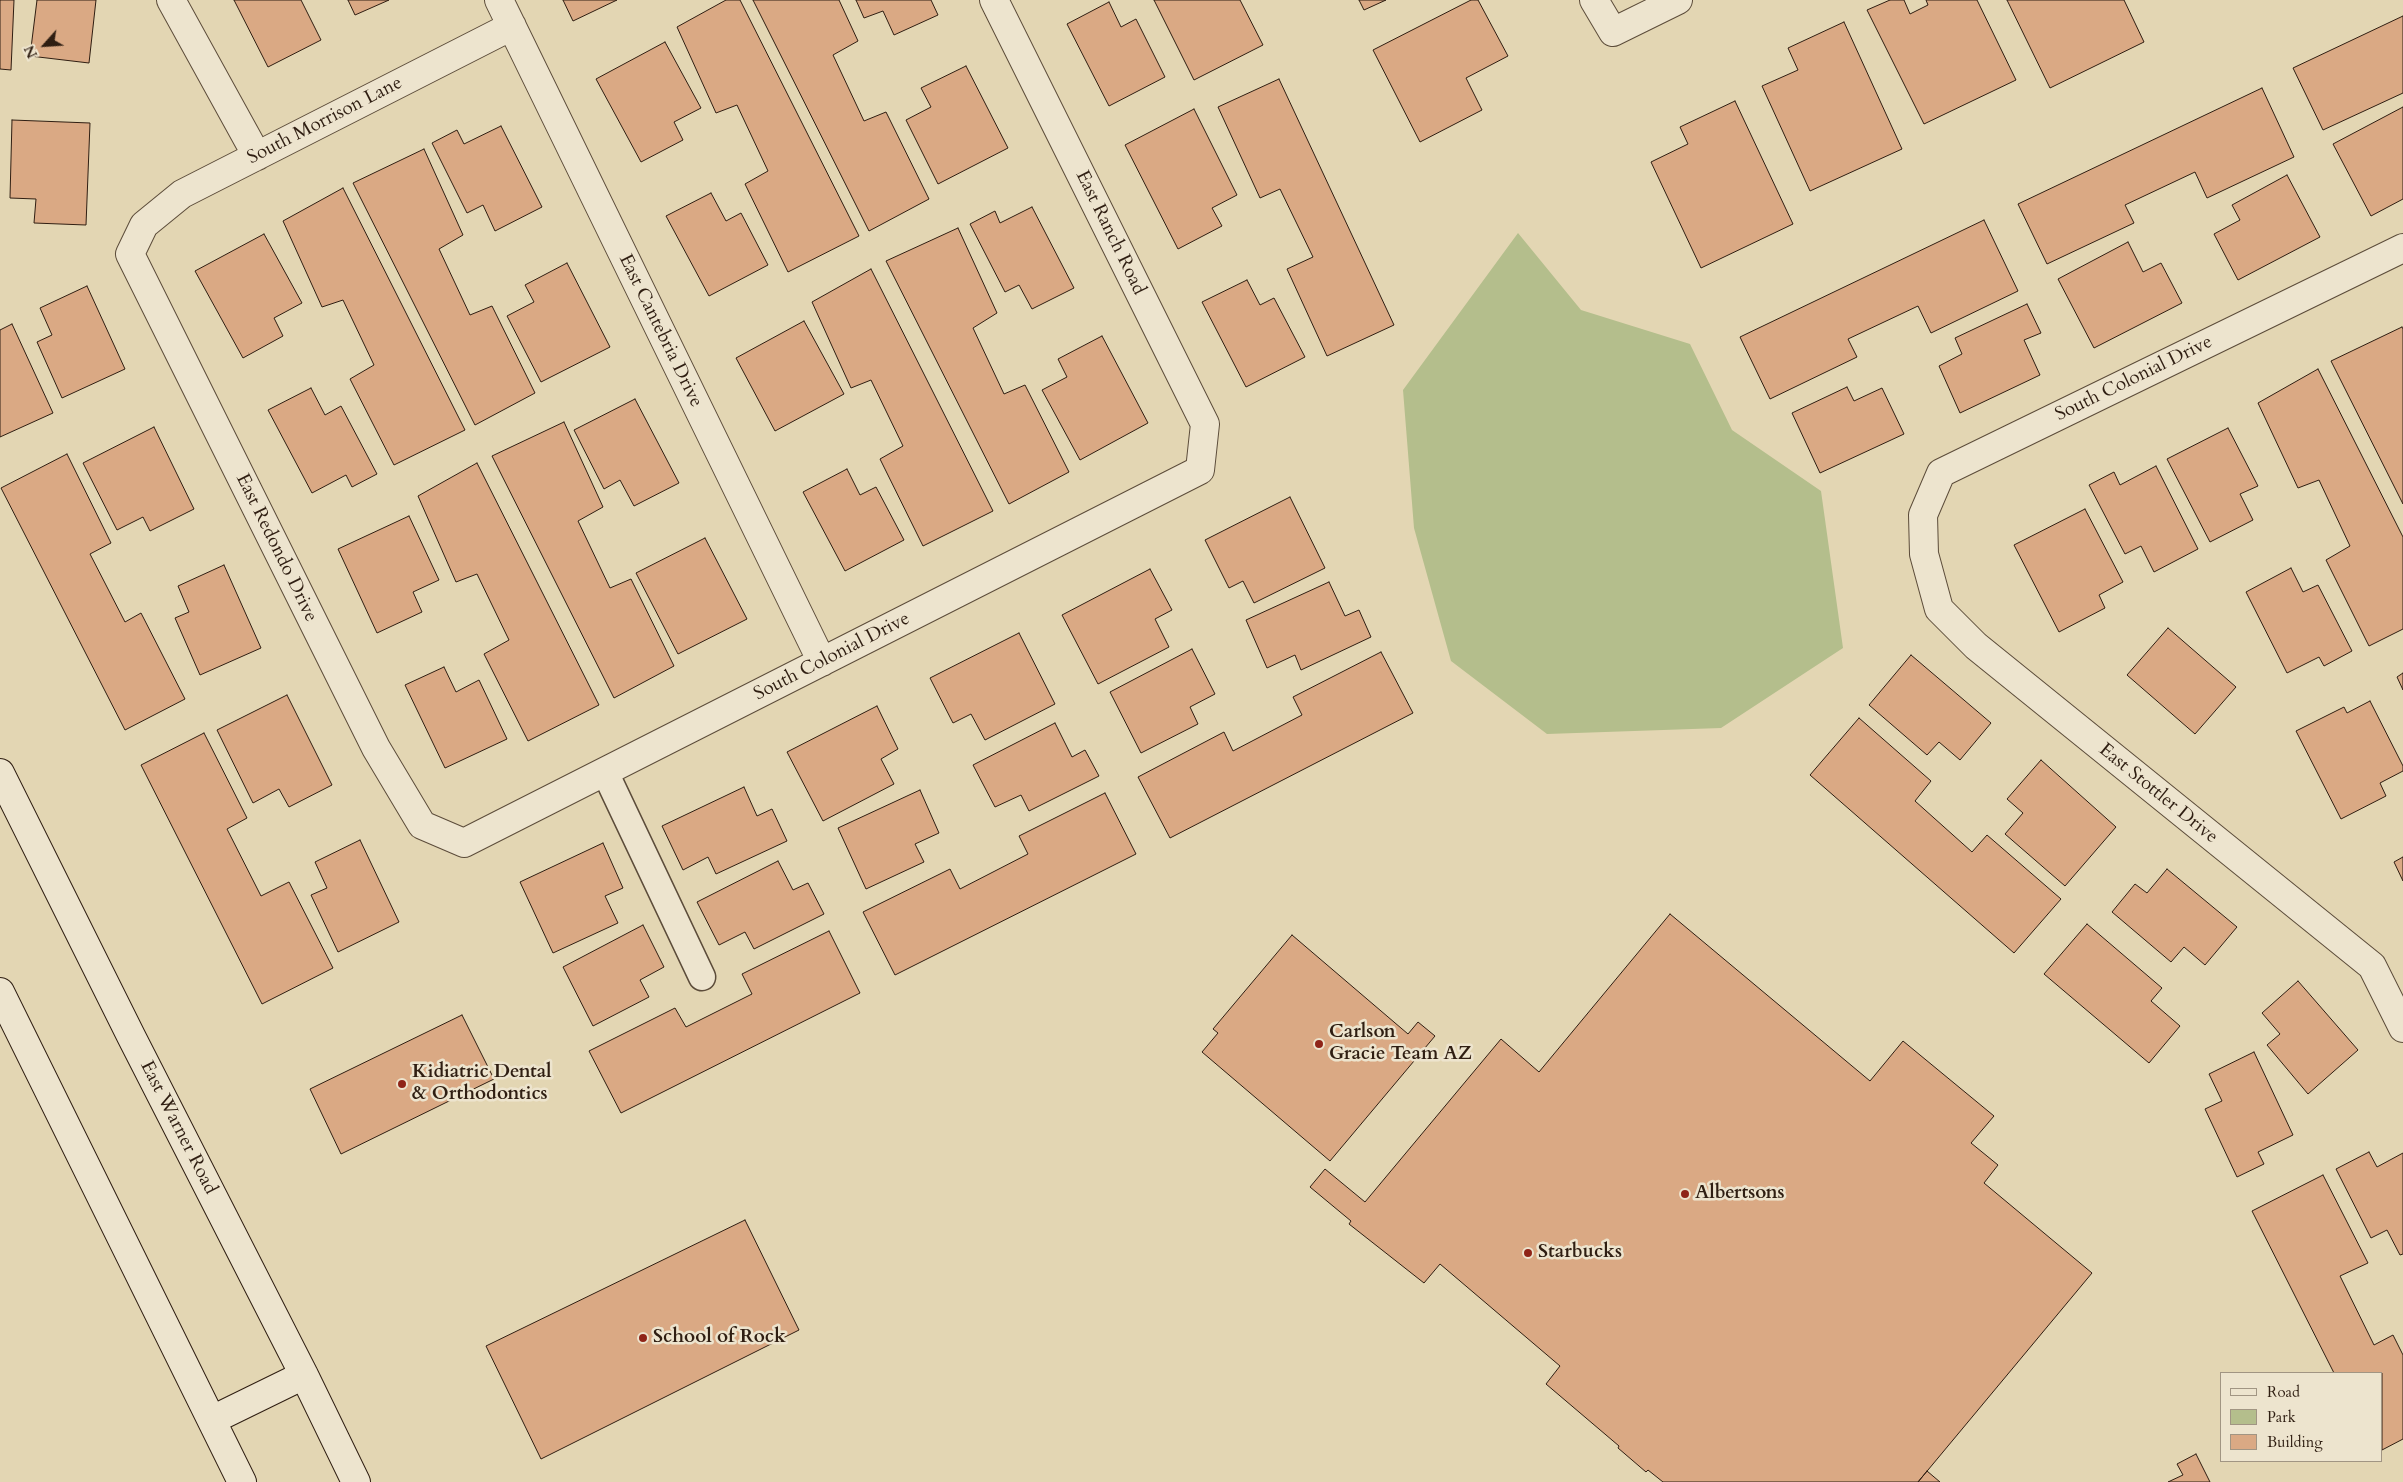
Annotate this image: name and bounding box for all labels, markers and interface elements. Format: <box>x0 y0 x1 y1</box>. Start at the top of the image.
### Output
north arrow <box>20 20 70 70</box>
text: N <box>20 42 42 61</box>
street label: South Morrison Lane <box>244 72 406 170</box>
street label: East Ranch Road <box>1070 167 1150 299</box>
street label: East Cantebria Drive <box>613 251 707 411</box>
street label: South Colonial Drive <box>2052 331 2216 427</box>
street label: East Redondo Drive <box>230 470 322 626</box>
street label: South Colonial Drive <box>750 608 914 706</box>
street label: East Stottler Drive <box>2094 739 2222 849</box>
place label: Carlson Gracie Team AZ <box>1329 1022 1472 1066</box>
marker: Carlson Gracie Team AZ <box>1313 1038 1325 1050</box>
street label: East Warner Road <box>135 1057 221 1199</box>
place label: Kidiatric Dental & Orthodontics <box>412 1062 552 1106</box>
marker: Kidiatric Dental & Orthodontics <box>396 1078 408 1090</box>
place label: Albertsons <box>1695 1183 1785 1205</box>
marker: Albertsons <box>1679 1188 1691 1200</box>
place label: Starbucks <box>1538 1242 1622 1264</box>
marker: Starbucks <box>1522 1247 1534 1259</box>
place label: School of Rock <box>653 1327 786 1349</box>
marker: School of Rock <box>637 1332 649 1344</box>
legend <box>2220 1372 2383 1462</box>
text: Road <box>2267 1382 2300 1402</box>
text: Park <box>2267 1407 2296 1427</box>
text: Building <box>2267 1432 2323 1452</box>

